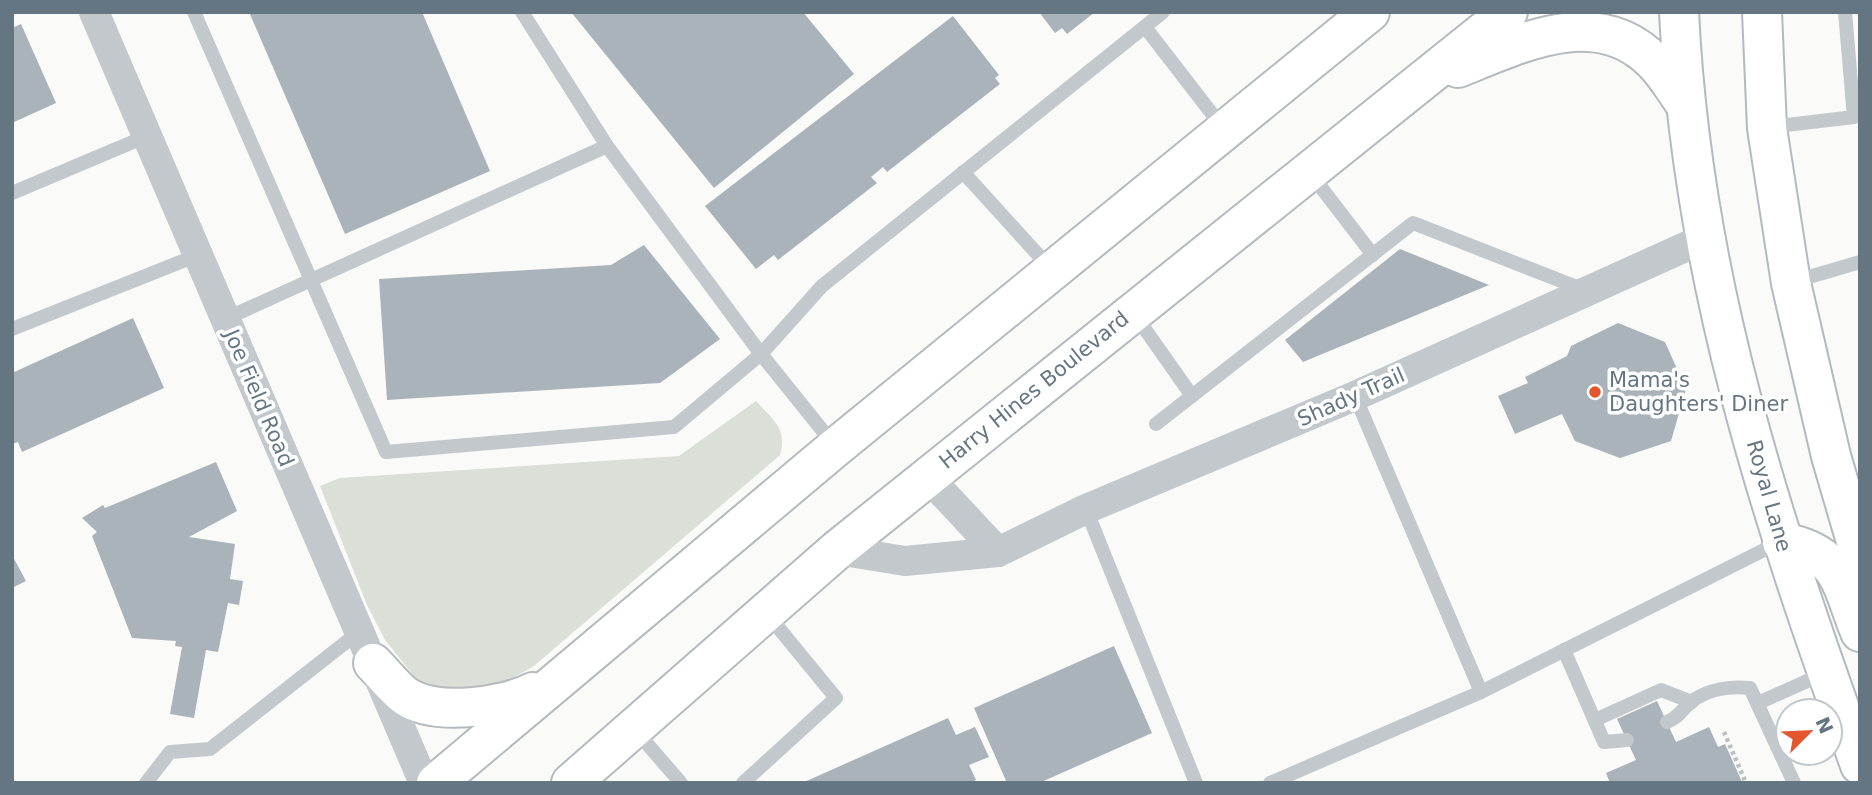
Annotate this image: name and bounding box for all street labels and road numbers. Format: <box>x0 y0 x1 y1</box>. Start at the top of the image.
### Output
street label: Harry Hines Boulevard <box>935 306 1133 474</box>
street label: Joe Field Road <box>219 324 299 470</box>
street label: Shady Trail <box>1294 363 1408 431</box>
street label: Royal Lane <box>1742 437 1796 555</box>

